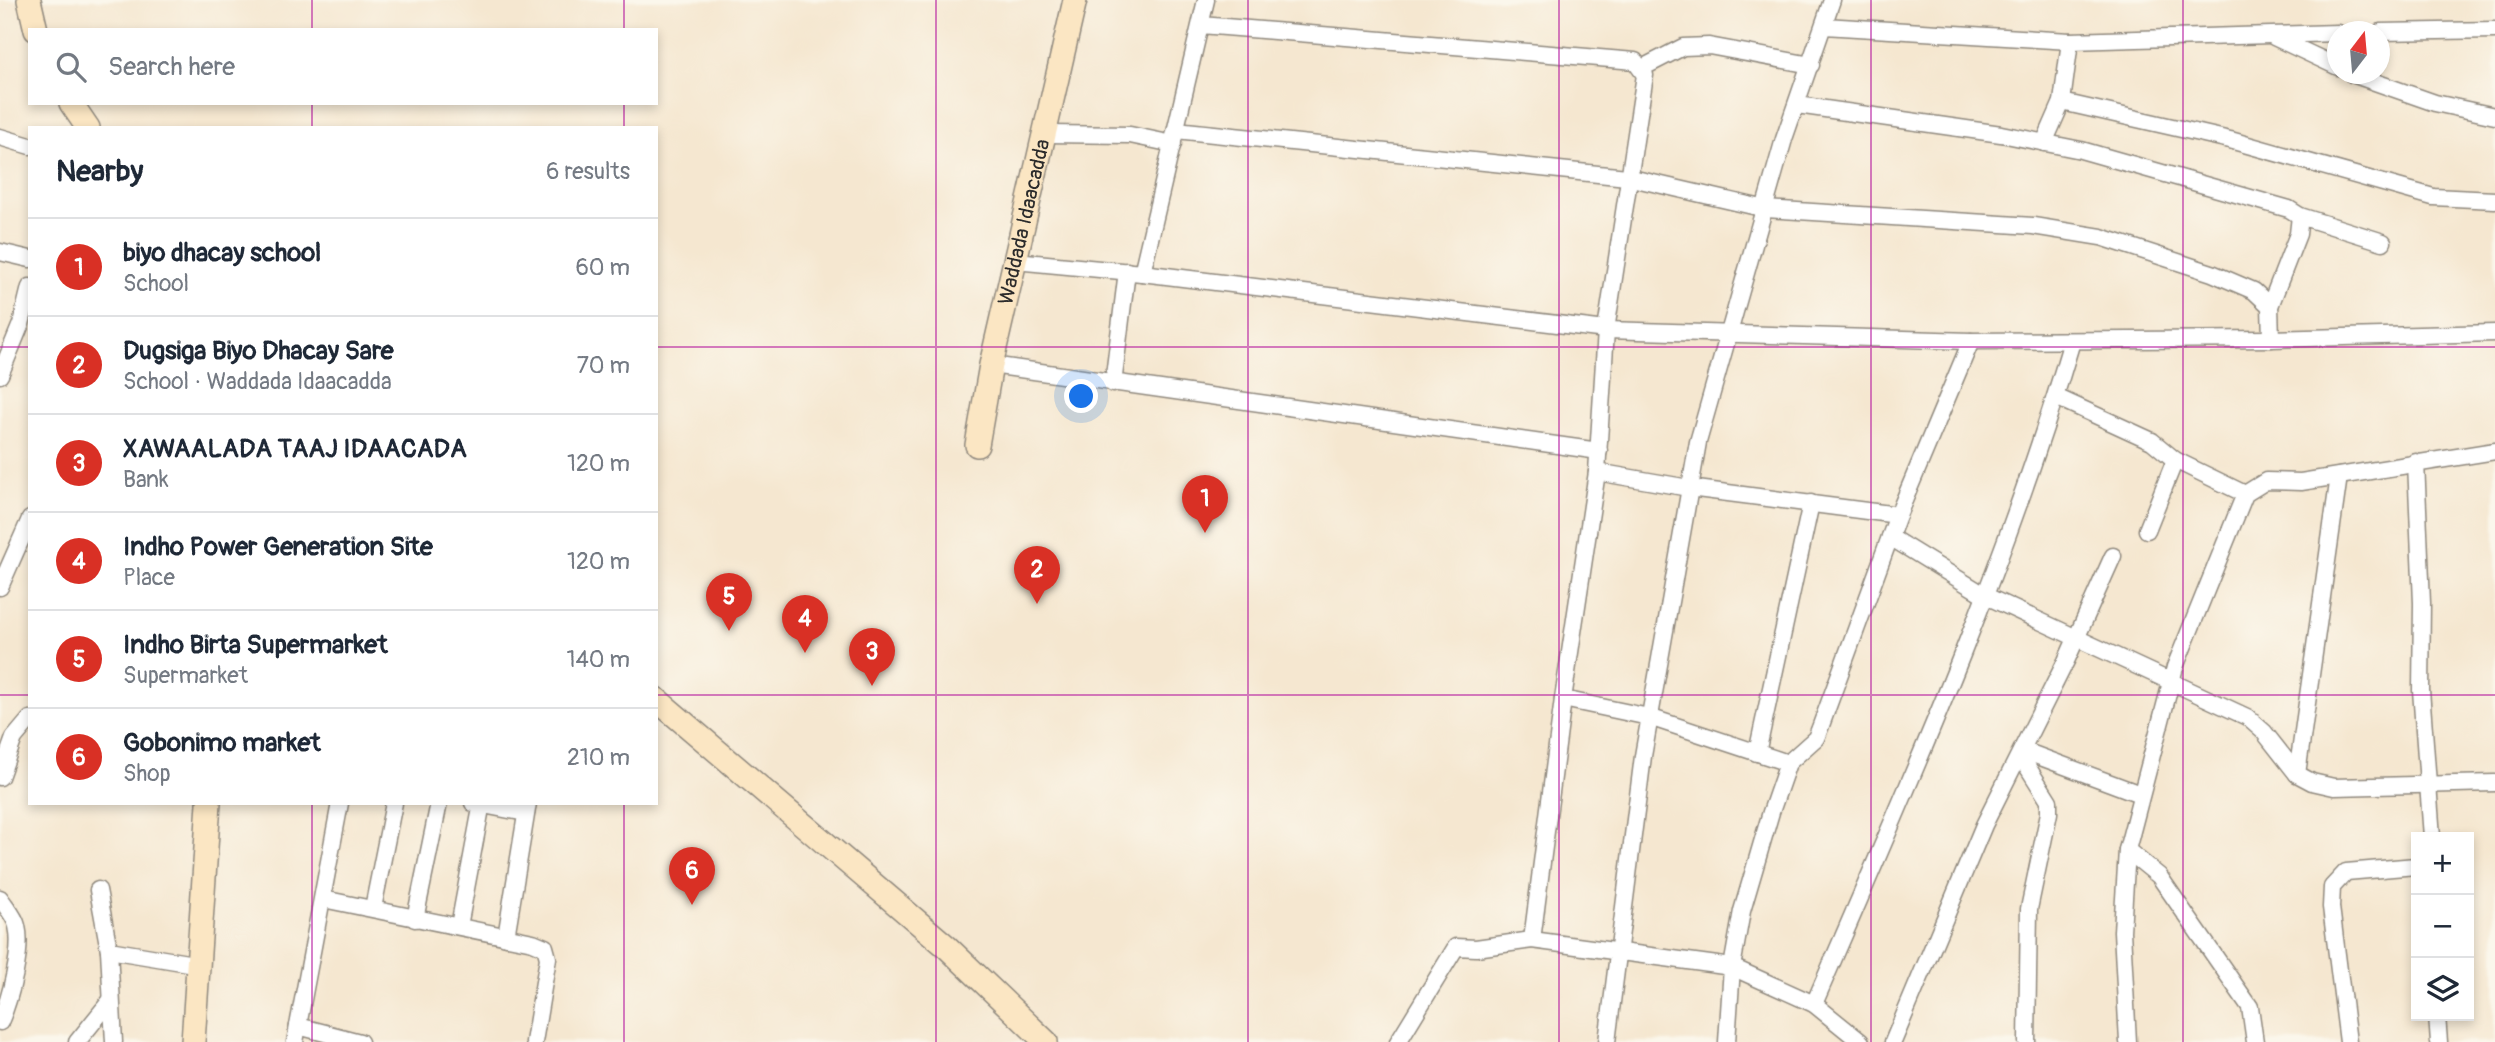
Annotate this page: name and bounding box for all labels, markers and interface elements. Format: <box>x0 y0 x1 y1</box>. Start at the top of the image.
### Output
north arrow <box>2327 21 2390 84</box>
search box <box>28 28 658 105</box>
icon: search <box>52 48 90 86</box>
text: Search here <box>108 51 235 83</box>
street label: Waddada Idaacadda <box>992 136 1056 307</box>
text: Nearby <box>56 153 143 190</box>
text: 6 results <box>546 157 630 186</box>
text: biyo dhacay school <box>123 237 321 269</box>
text: 1 <box>75 253 84 282</box>
text: 60 m <box>575 253 630 282</box>
text: School <box>123 269 189 298</box>
text: Dugsiga Biyo Dhacay Sare <box>123 335 394 367</box>
text: 2 <box>73 351 85 380</box>
text: 70 m <box>577 351 630 380</box>
text: School · Waddada Idaacadda <box>123 367 392 396</box>
your location <box>1064 379 1098 413</box>
text: XAWAALADA TAAJ IDAACADA <box>123 433 467 465</box>
text: 3 <box>73 449 85 478</box>
text: 120 m <box>567 449 630 478</box>
text: Bank <box>123 465 169 494</box>
pin: 1 <box>1182 475 1228 533</box>
text: Indho Power Generation Site <box>123 531 433 563</box>
pin: 2 <box>1014 546 1060 604</box>
text: 4 <box>72 547 86 576</box>
text: 120 m <box>567 547 630 576</box>
text: Place <box>123 563 175 592</box>
pin: 5 <box>706 573 752 631</box>
pin: 4 <box>782 595 828 653</box>
pin: 3 <box>849 628 895 686</box>
text: Indho Birta Supermarket <box>123 629 388 661</box>
text: 5 <box>73 645 85 674</box>
text: 140 m <box>567 645 630 674</box>
text: Supermarket <box>123 661 248 690</box>
text: Gobonimo market <box>123 727 321 759</box>
text: 6 <box>72 743 86 772</box>
text: 210 m <box>567 743 630 772</box>
text: Shop <box>123 759 171 788</box>
map controls <box>2411 832 2474 1021</box>
button: + <box>2411 832 2474 895</box>
pin: 6 <box>669 847 715 905</box>
button: − <box>2411 895 2474 958</box>
button: layers <box>2411 958 2474 1021</box>

